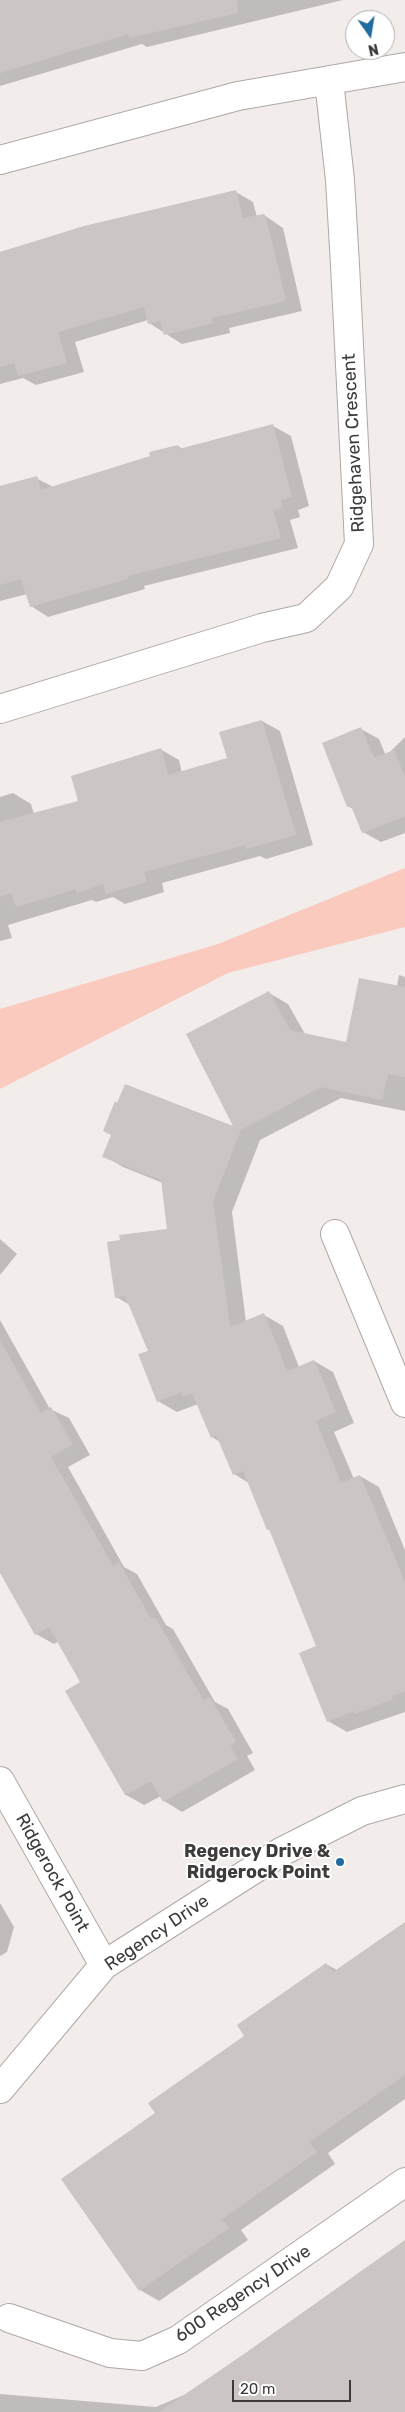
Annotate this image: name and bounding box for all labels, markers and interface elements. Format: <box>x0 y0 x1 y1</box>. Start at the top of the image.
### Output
north arrow <box>345 10 395 60</box>
text: N <box>366 40 380 59</box>
street label: Ridgehaven Crescent <box>339 353 369 533</box>
street label: Ridgerock Point <box>10 1810 94 1936</box>
place label: Regency Drive & Ridgerock Point <box>184 1841 330 1884</box>
marker: Regency Drive & Ridgerock Point <box>334 1856 346 1868</box>
street label: Regency Drive <box>101 1890 213 1976</box>
street label: 600 Regency Drive <box>171 2241 315 2347</box>
scale bar <box>235 2370 354 2402</box>
text: 20 m <box>240 2380 275 2398</box>

